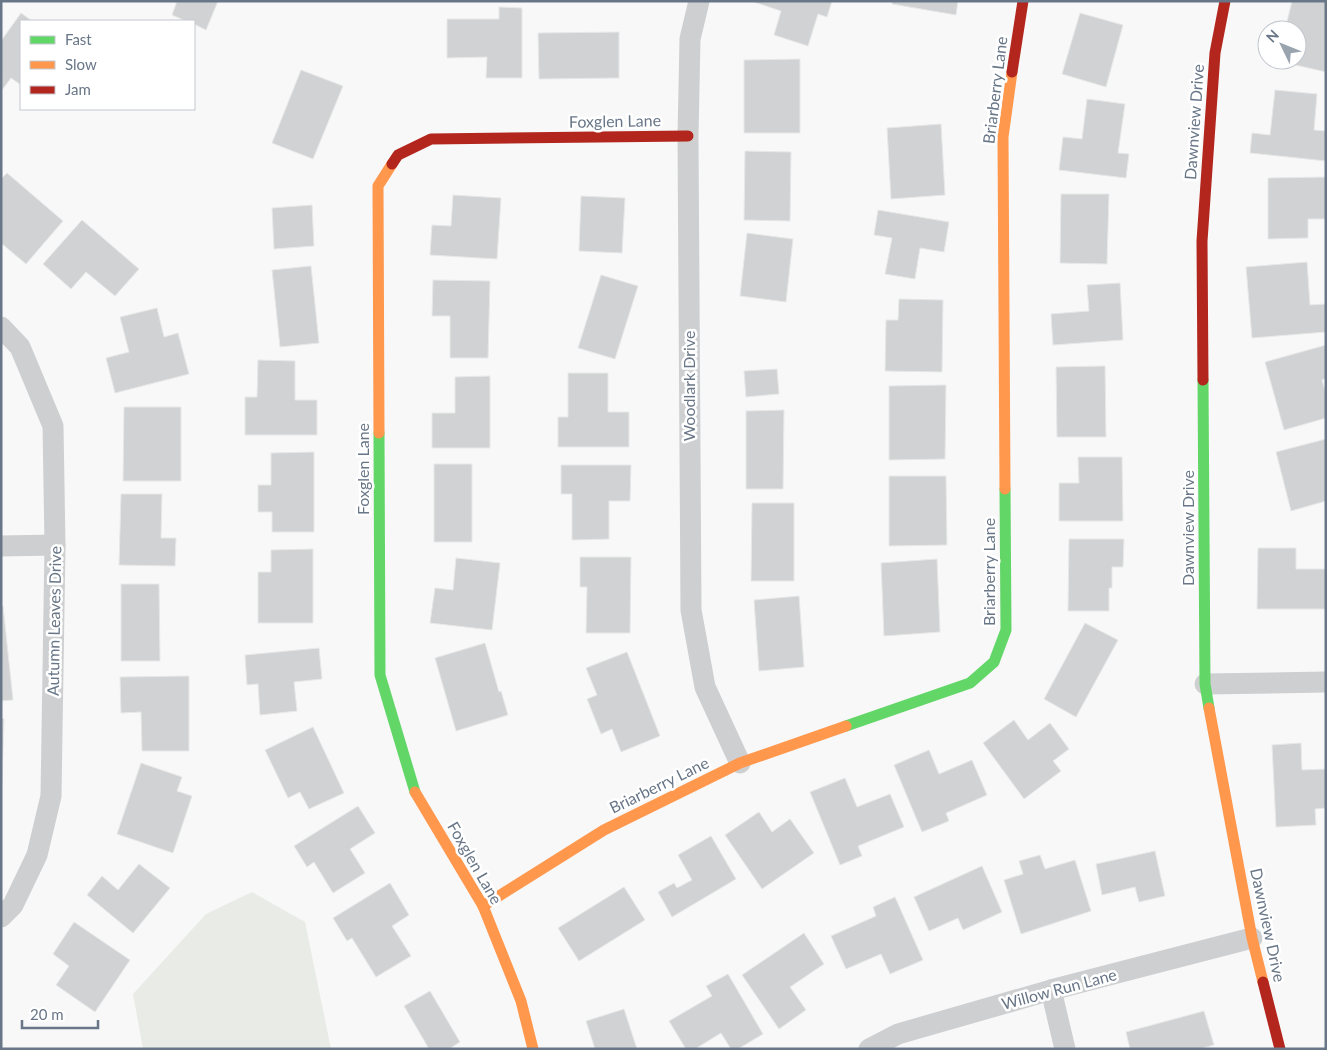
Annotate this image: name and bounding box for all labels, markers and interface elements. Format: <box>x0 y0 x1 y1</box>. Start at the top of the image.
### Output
legend <box>20 20 195 110</box>
north arrow <box>1257 20 1307 70</box>
text: N <box>1262 26 1282 46</box>
text: Fast <box>65 30 92 48</box>
street label: Briarberry Lane <box>978 35 1011 145</box>
text: Slow <box>65 55 97 73</box>
street label: Dawnview Drive <box>1180 63 1207 181</box>
text: Jam <box>65 80 91 98</box>
street label: Foxglen Lane <box>569 110 661 131</box>
street label: Woodlark Drive <box>679 331 698 441</box>
street label: Foxglen Lane <box>353 423 372 515</box>
street label: Dawnview Drive <box>1178 470 1197 586</box>
street label: Briarberry Lane <box>979 518 998 626</box>
street label: Autumn Leaves Drive <box>43 546 64 696</box>
street label: Briarberry Lane <box>606 752 712 817</box>
street label: Foxglen Lane <box>444 818 507 907</box>
street label: Dawnview Drive <box>1247 866 1290 984</box>
street label: Willow Run Lane <box>999 964 1119 1013</box>
scale bar <box>22 998 99 1030</box>
text: 20 m <box>30 1005 64 1023</box>

